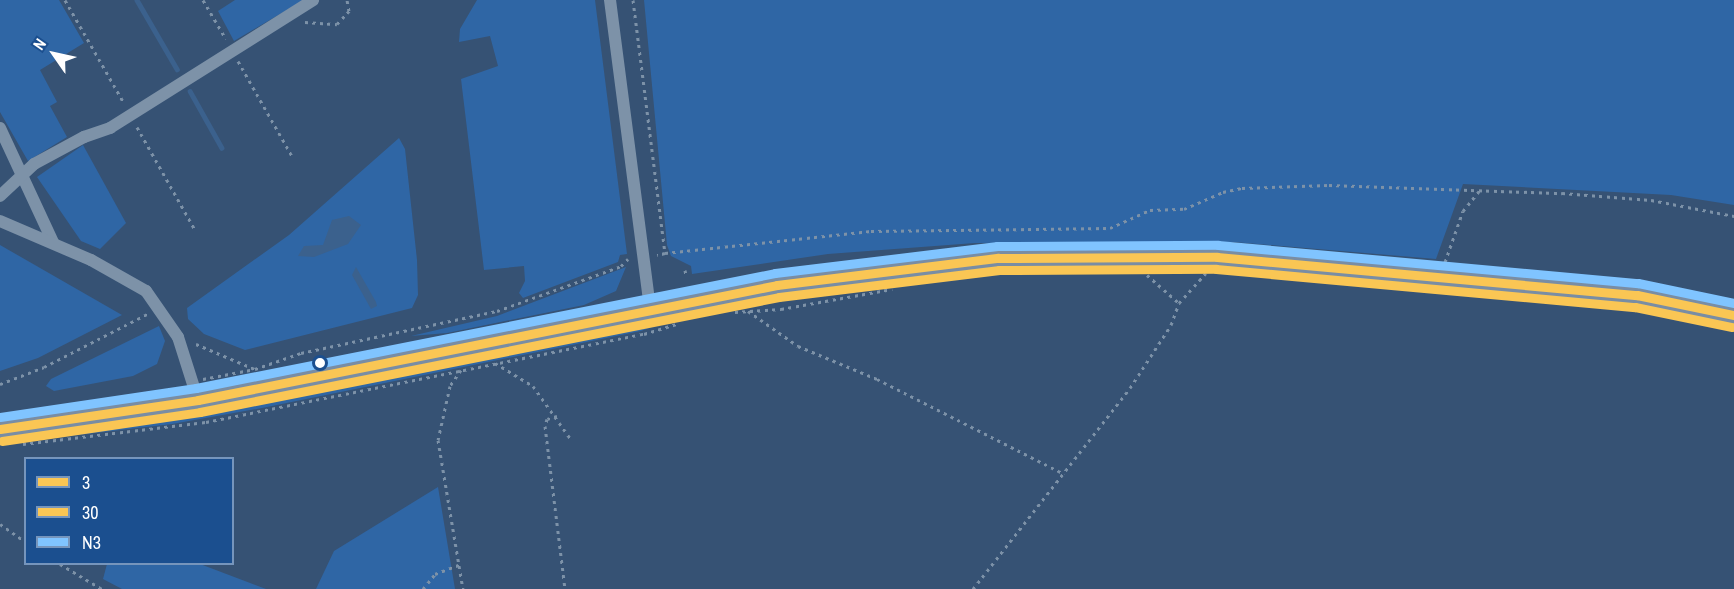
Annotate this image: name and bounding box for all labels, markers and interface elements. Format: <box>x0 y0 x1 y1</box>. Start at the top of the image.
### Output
north arrow <box>24 24 84 84</box>
text: N <box>27 34 51 54</box>
unlabelled marker <box>314 357 326 369</box>
legend <box>24 457 234 565</box>
text: 3 <box>82 470 90 495</box>
text: 30 <box>82 500 98 525</box>
text: N3 <box>82 530 101 555</box>

